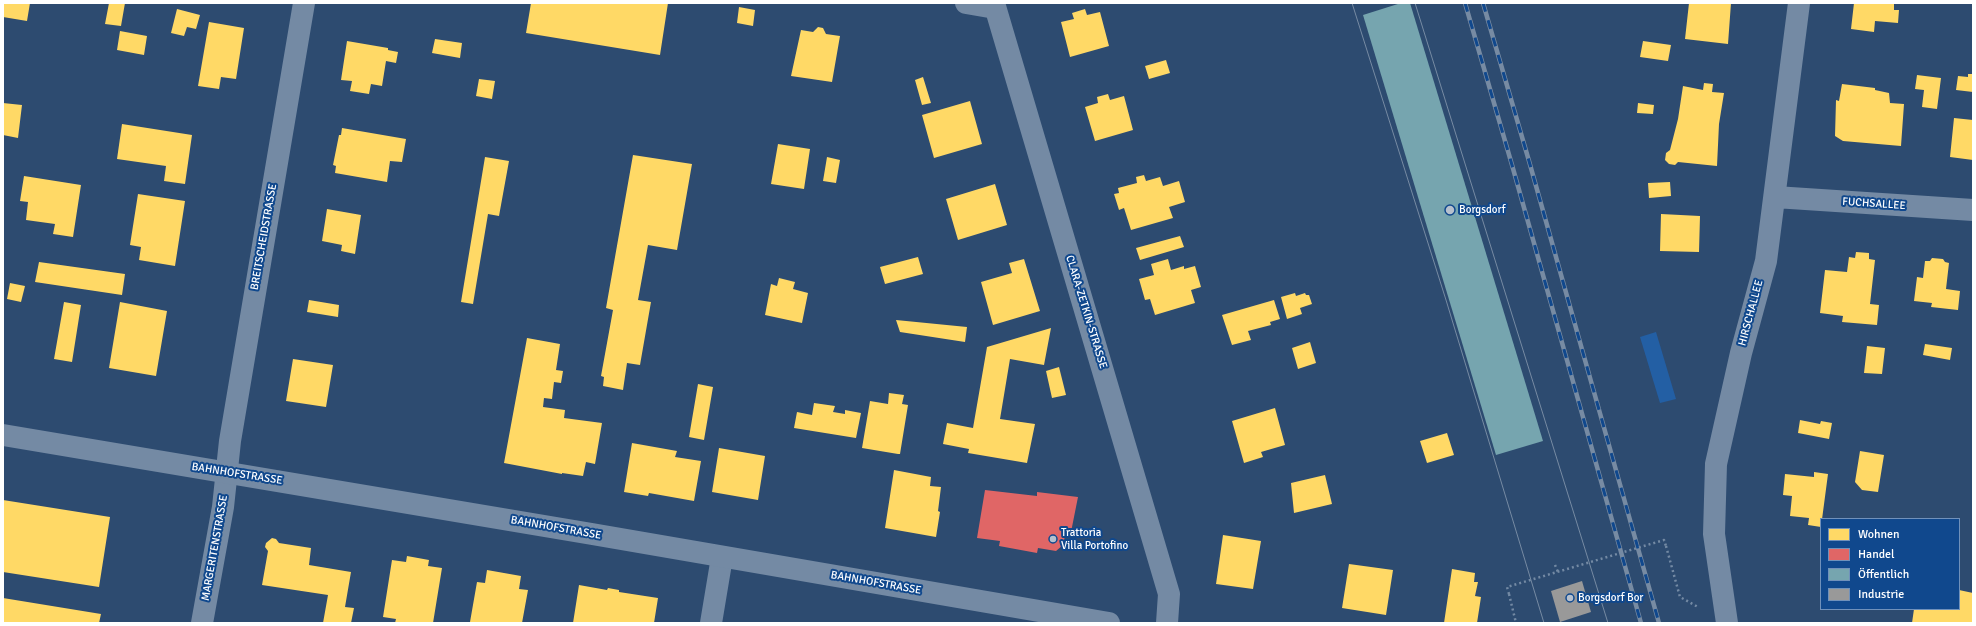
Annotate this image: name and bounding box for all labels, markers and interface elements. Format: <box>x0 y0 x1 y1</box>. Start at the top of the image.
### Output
street label: BREITSCHEIDSTRASSE <box>248 183 280 291</box>
street label: FUCHSALLEE <box>1842 195 1906 213</box>
place label: Borgsdorf <box>1459 203 1506 217</box>
marker: Borgsdorf <box>1444 204 1456 216</box>
street label: CLARA-ZETKIN-STRASSE <box>1062 254 1110 370</box>
street label: HIRSCHALLEE <box>1736 279 1766 347</box>
street label: BAHNHOFSTRASSE <box>191 460 283 488</box>
street label: MARGERITENSTRASSE <box>199 494 231 602</box>
street label: BAHNHOFSTRASSE <box>510 514 602 542</box>
legend <box>1820 518 1960 610</box>
place label: Trattoria Villa Portofino <box>1061 526 1128 552</box>
text: Wohnen <box>1858 527 1900 542</box>
marker: Trattoria Villa Portofino <box>1048 534 1058 544</box>
text: Handel <box>1858 547 1895 562</box>
text: Öffentlich <box>1858 567 1909 582</box>
street label: BAHNHOFSTRASSE <box>830 569 922 597</box>
text: Industrie <box>1858 587 1904 602</box>
place label: Borgsdorf Bor <box>1578 591 1643 605</box>
marker: Borgsdorf Bor <box>1565 593 1575 603</box>

